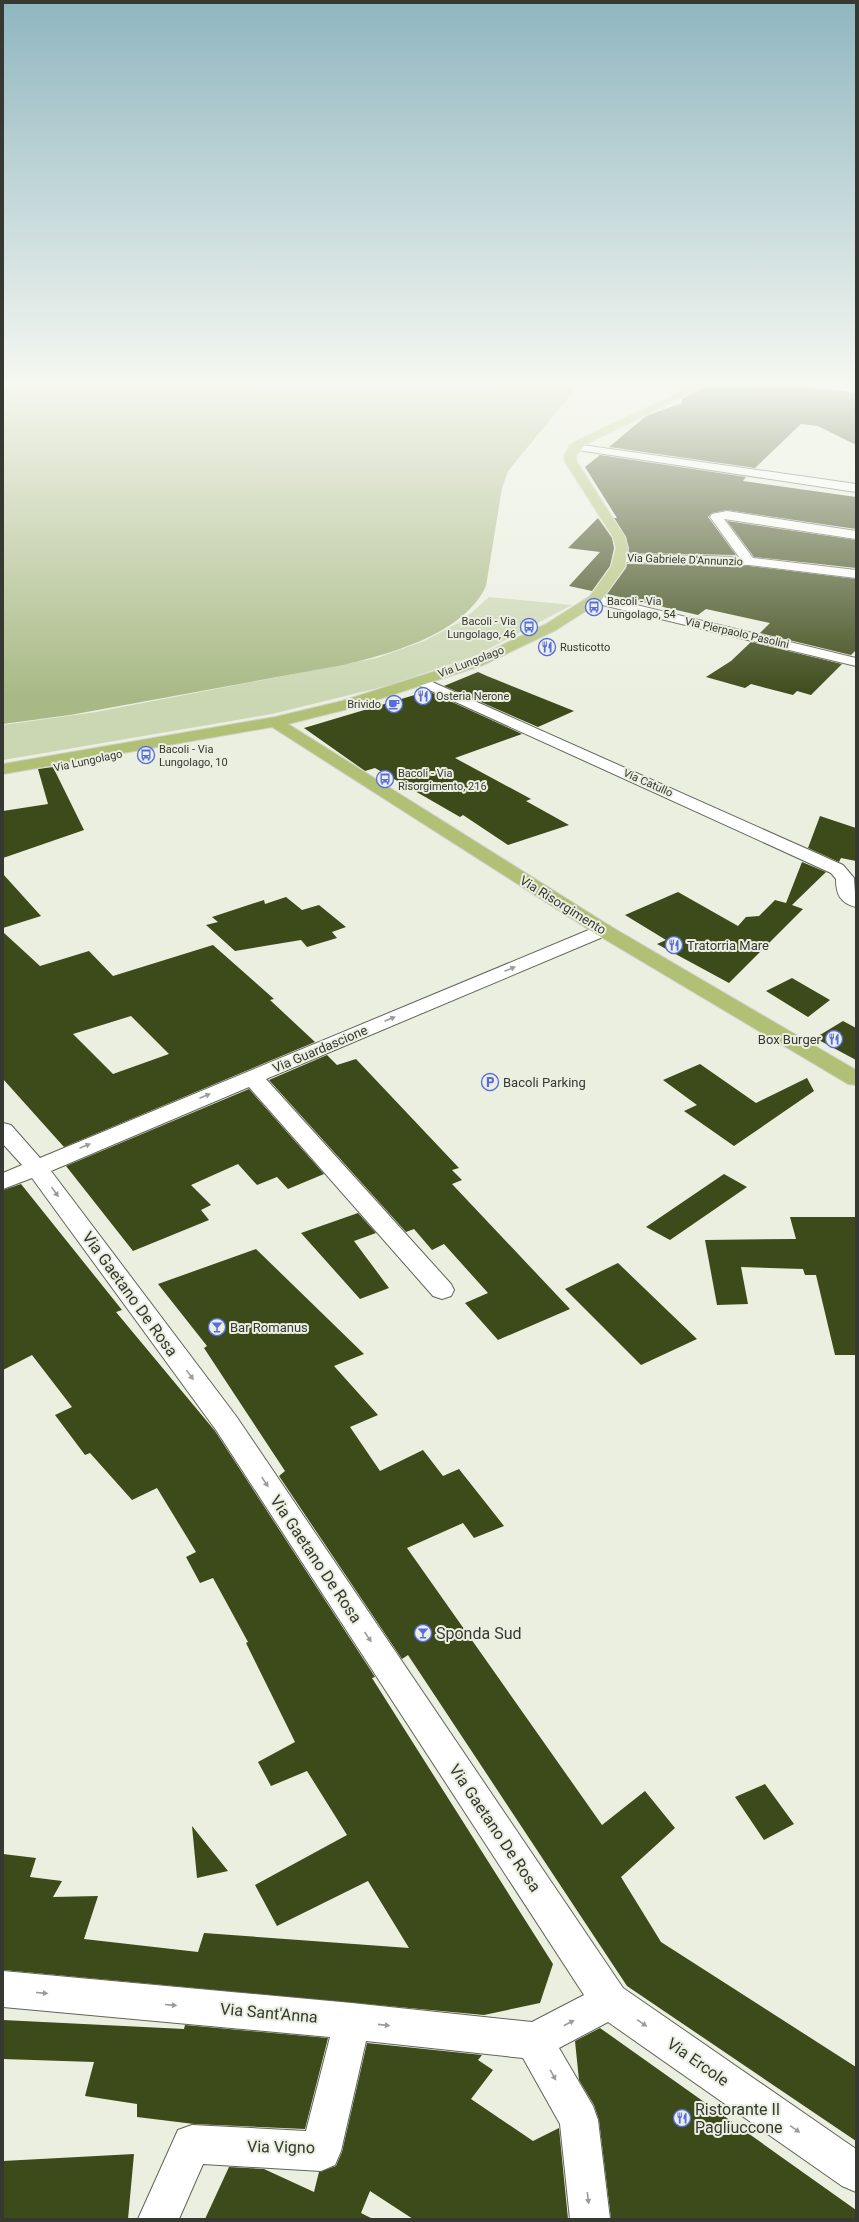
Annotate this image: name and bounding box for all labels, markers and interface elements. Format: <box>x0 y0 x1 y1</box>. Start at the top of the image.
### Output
street label: Via Gabriele D'Annunzio <box>627 551 743 569</box>
place label: Bacoli - Via Lungolago, 54 <box>607 595 676 621</box>
bus stop icon: Bacoli - Via Lungolago, 54 <box>584 597 604 617</box>
place label: Bacoli - Via Lungolago, 46 <box>447 615 516 641</box>
street label: Via Pierpaolo Pasolini <box>684 615 790 651</box>
bus stop icon: Bacoli - Via Lungolago, 46 <box>519 617 539 637</box>
restaurant icon: Rusticotto <box>537 637 557 657</box>
place label: Rusticotto <box>560 641 610 654</box>
street label: Via Lungolago <box>436 643 506 681</box>
restaurant icon: Osteria Nerone <box>413 686 433 706</box>
place label: Osteria Nerone <box>436 690 509 703</box>
cafe icon: Brivido <box>384 694 404 714</box>
place label: Brivido <box>347 698 381 711</box>
place label: Bacoli - Via Lungolago, 10 <box>159 743 228 769</box>
bus stop icon: Bacoli - Via Lungolago, 10 <box>136 745 156 765</box>
street label: Via Lungolago <box>53 747 123 775</box>
street label: Via Catullo <box>621 766 675 800</box>
place label: Bacoli - Via Risorgimento, 216 <box>398 767 487 793</box>
bus stop icon: Bacoli - Via Risorgimento, 216 <box>375 769 395 789</box>
street label: Via Risorgimento <box>517 872 609 938</box>
restaurant icon: Tratorria Mare <box>664 935 684 955</box>
place label: Tratorria Mare <box>687 938 769 953</box>
one-way arrow <box>504 966 515 972</box>
one-way arrow <box>384 1016 395 1022</box>
street label: Via Guardascione <box>270 1022 370 1076</box>
restaurant icon: Box Burger <box>824 1029 844 1049</box>
place label: Box Burger <box>758 1032 822 1047</box>
parking icon: Bacoli Parking <box>480 1072 500 1092</box>
place label: Bacoli Parking <box>503 1075 586 1090</box>
one-way arrow <box>200 1093 212 1099</box>
one-way arrow <box>80 1143 92 1149</box>
one-way arrow <box>51 1187 59 1197</box>
street label: Via Gaetano De Rosa <box>78 1228 182 1360</box>
bar icon: Bar Romanus <box>207 1317 227 1337</box>
place label: Bar Romanus <box>230 1320 308 1335</box>
one-way arrow <box>186 1370 194 1381</box>
one-way arrow <box>261 1477 269 1487</box>
street label: Via Gaetano De Rosa <box>266 1492 366 1626</box>
bar icon: Sponda Sud <box>413 1623 433 1643</box>
place label: Sponda Sud <box>436 1624 521 1643</box>
one-way arrow <box>364 1632 372 1642</box>
street label: Via Gaetano De Rosa <box>445 1761 545 1895</box>
one-way arrow <box>36 1989 48 1996</box>
street label: Via Sant'Anna <box>220 1999 318 2027</box>
one-way arrow <box>165 2001 177 2008</box>
one-way arrow <box>637 2019 648 2027</box>
one-way arrow <box>563 2020 575 2026</box>
one-way arrow <box>378 2021 390 2028</box>
street label: Via Ercole <box>663 2034 733 2090</box>
one-way arrow <box>550 2069 557 2081</box>
place label: Ristorante Il Pagliuccone <box>695 2100 783 2137</box>
restaurant icon: Ristorante Il Pagliuccone <box>672 2108 692 2128</box>
one-way arrow <box>790 2125 800 2133</box>
street label: Via Vigno <box>247 2137 315 2157</box>
one-way arrow <box>584 2192 591 2204</box>

